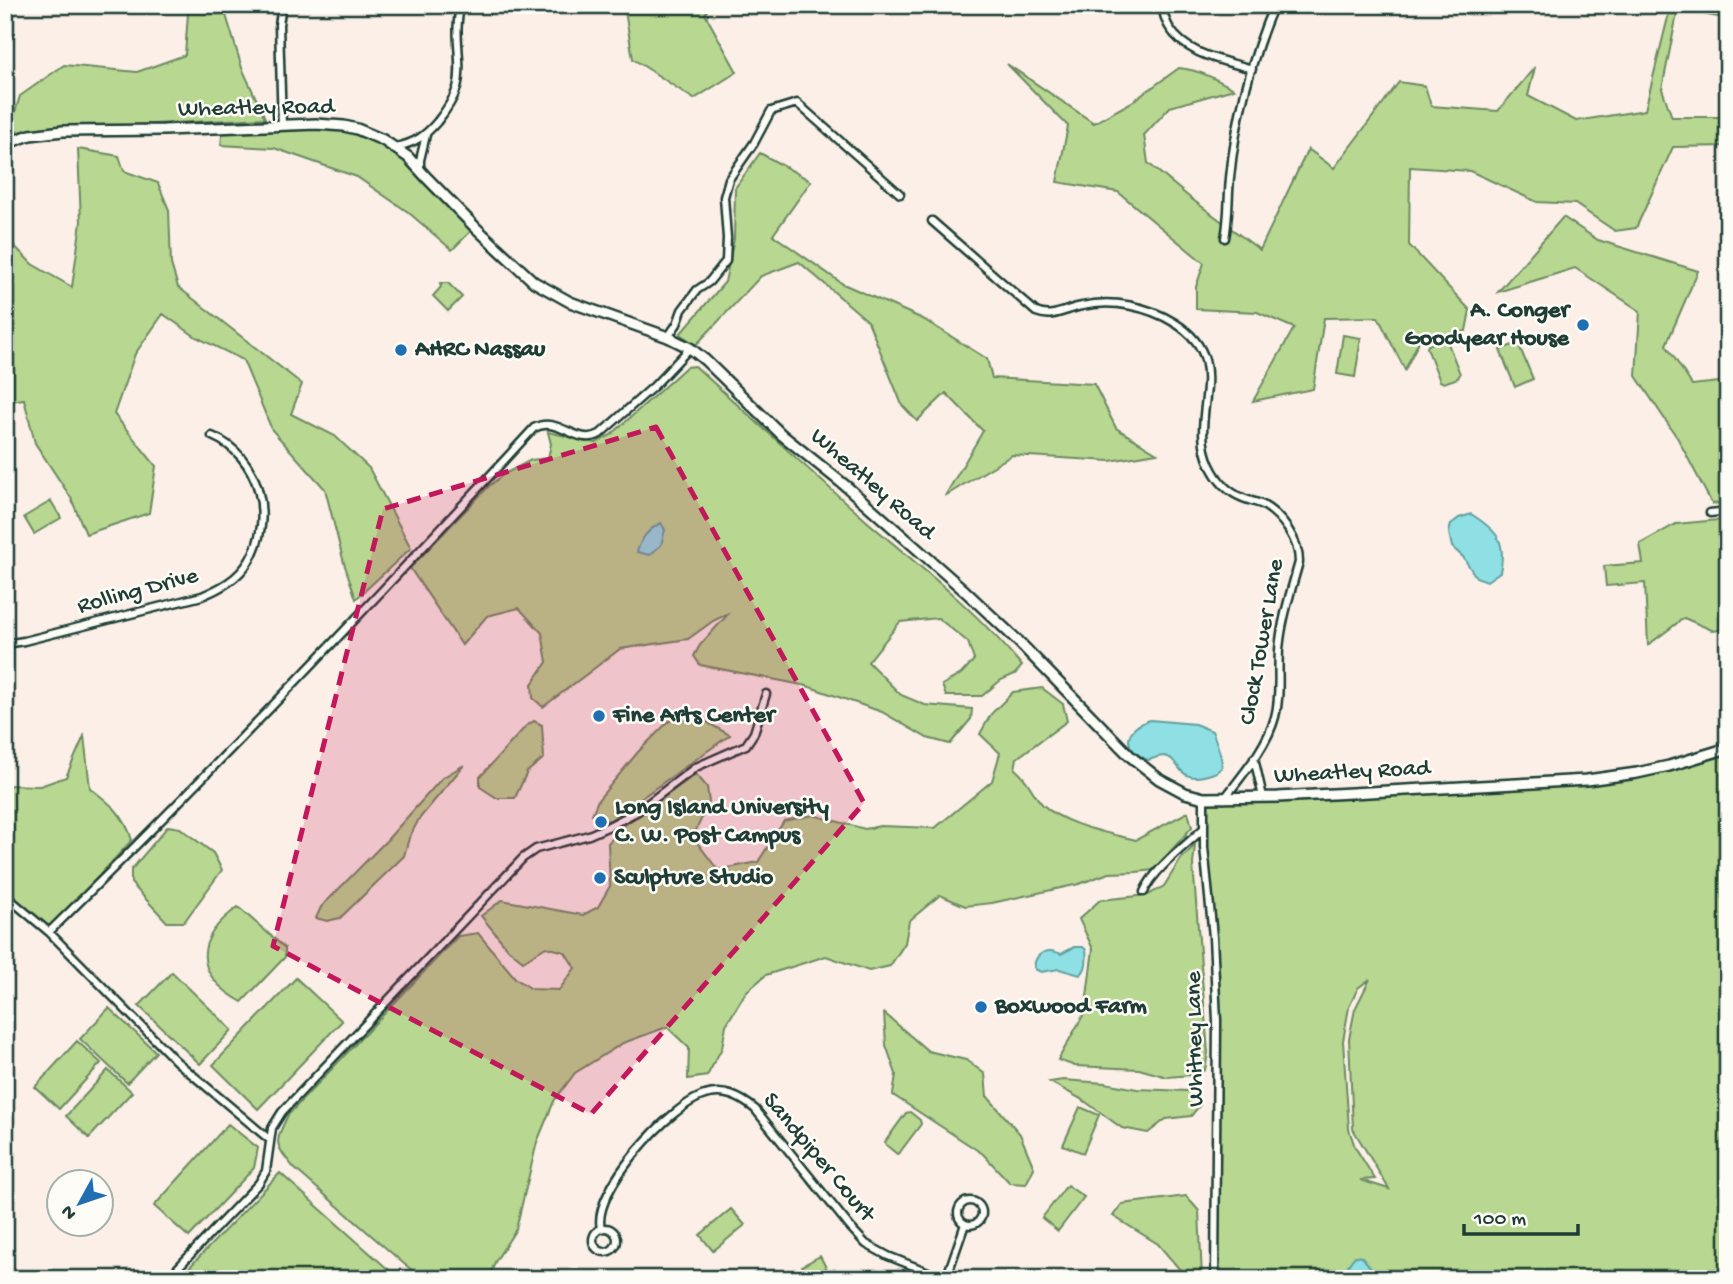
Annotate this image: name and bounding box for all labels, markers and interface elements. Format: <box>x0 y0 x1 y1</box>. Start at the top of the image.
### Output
street label: Wheatley Road <box>178 93 336 125</box>
place label: A. Conger Goodyear House <box>1405 297 1572 354</box>
marker: A. Conger Goodyear House <box>1575 317 1591 333</box>
place label: AHRC Nassau <box>414 336 546 365</box>
marker: AHRC Nassau <box>393 342 409 358</box>
street label: Wheatley Road <box>803 423 942 549</box>
street label: Clock Tower Lane <box>1234 556 1292 727</box>
street label: Rolling Drive <box>74 562 202 622</box>
place label: Fine Arts Center <box>612 702 777 731</box>
marker: Fine Arts Center <box>591 708 607 724</box>
street label: Wheatley Road <box>1273 754 1433 792</box>
place label: Long Island University C. W. Post Campus <box>615 794 829 851</box>
marker: Long Island University C. W. Post Campus <box>593 814 609 830</box>
place label: Sculpture Studio <box>614 864 774 893</box>
marker: Sculpture Studio <box>592 870 608 886</box>
street label: Whitney Lane <box>1180 970 1212 1107</box>
place label: Boxwood Farm <box>994 993 1147 1022</box>
marker: Boxwood Farm <box>973 999 989 1015</box>
street label: Sandpiper Court <box>755 1087 882 1230</box>
north arrow <box>46 1168 116 1238</box>
scale bar <box>1464 1193 1577 1237</box>
text: N <box>57 1200 82 1224</box>
text: 100 m <box>1473 1208 1526 1233</box>

